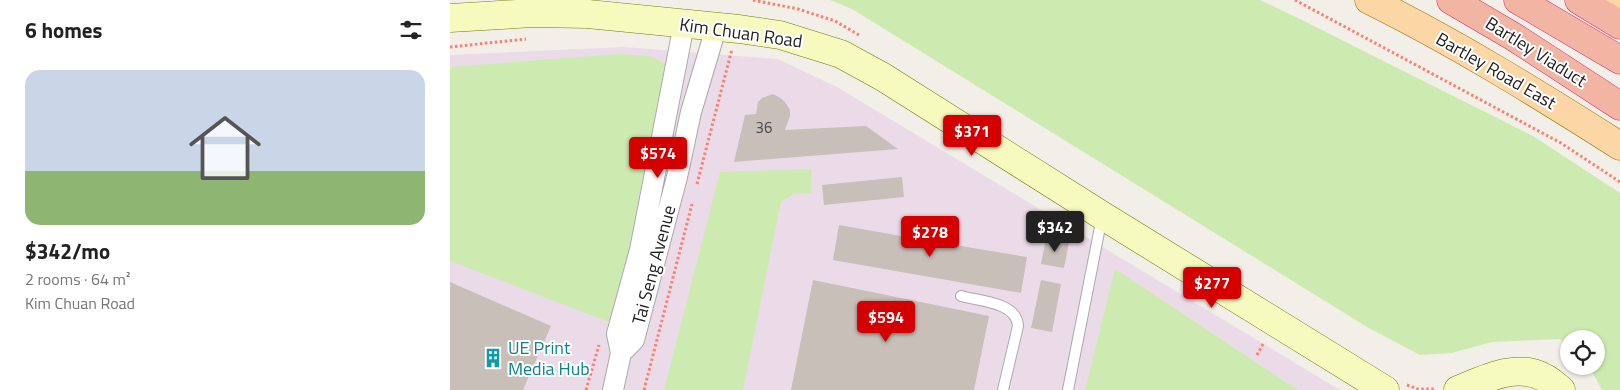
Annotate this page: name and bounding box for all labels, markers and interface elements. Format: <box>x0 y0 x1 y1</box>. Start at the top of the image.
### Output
street label: Bartley Viaduct <box>1480 10 1593 94</box>
street label: Kim Chuan Road <box>678 11 804 54</box>
text: 6 homes <box>25 14 102 46</box>
icon: filters <box>397 16 425 44</box>
street label: Bartley Road East <box>1431 25 1562 116</box>
icon: home <box>180 103 270 193</box>
pin: $371 <box>942 114 1002 157</box>
house number: 36 <box>756 116 772 139</box>
text: $371 <box>954 119 990 143</box>
pin: $574 <box>628 136 688 179</box>
text: $574 <box>640 141 676 165</box>
street label: Tai Seng Avenue <box>625 202 682 328</box>
pin: $342 <box>1025 210 1085 253</box>
text: $342 <box>1037 215 1073 239</box>
pin: $278 <box>900 216 960 258</box>
text: $278 <box>912 220 948 244</box>
text: $342/mo <box>25 235 110 267</box>
pin: $277 <box>1182 266 1242 309</box>
text: 2 rooms · 64 m² <box>25 267 130 291</box>
text: $277 <box>1194 271 1230 295</box>
text: Kim Chuan Road <box>25 291 135 315</box>
pin: $594 <box>856 300 916 343</box>
text: $594 <box>868 305 904 329</box>
map controls <box>1560 330 1605 375</box>
button: locate <box>1560 330 1605 375</box>
place label: UE Print Media Hub <box>508 334 590 382</box>
building icon: UE Print Media Hub <box>482 347 504 369</box>

